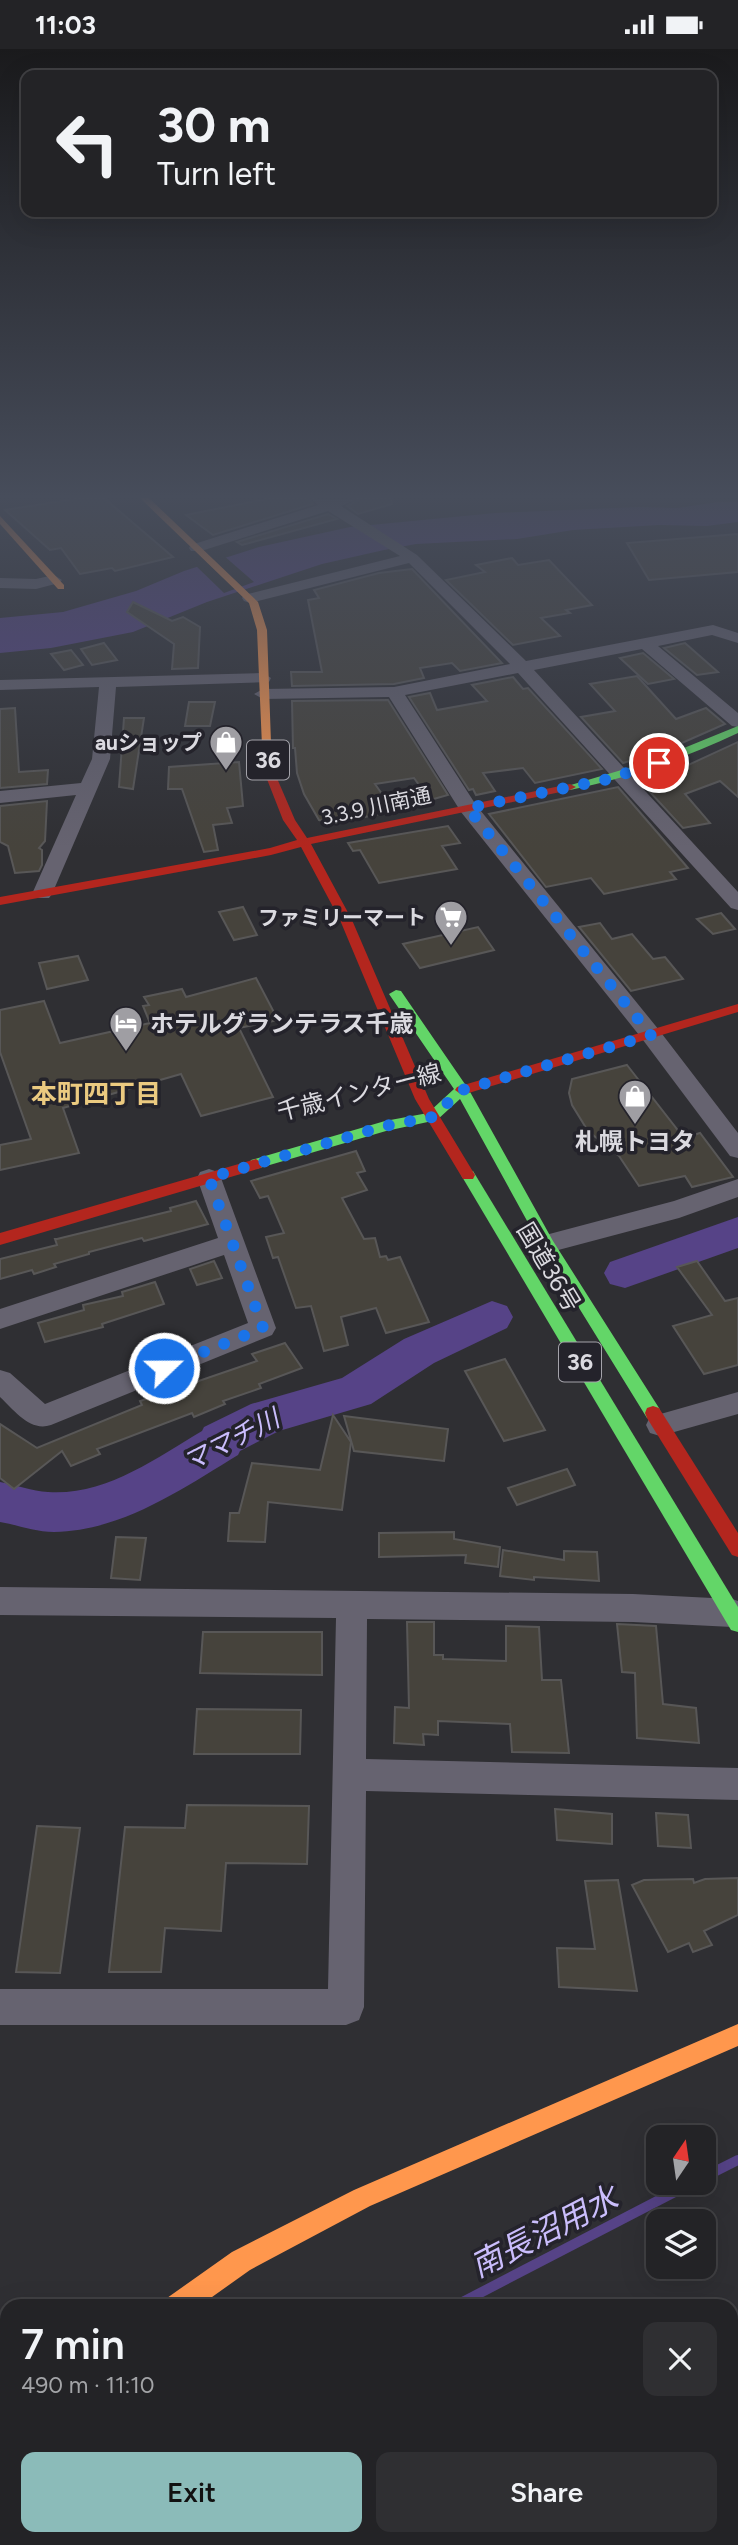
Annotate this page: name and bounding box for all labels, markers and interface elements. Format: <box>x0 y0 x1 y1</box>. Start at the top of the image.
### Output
text: 11:03 <box>35 9 96 41</box>
text: 30 m <box>157 95 270 154</box>
icon: left <box>42 98 133 189</box>
text: Turn left <box>157 155 276 193</box>
shop icon: auショップ <box>207 723 245 772</box>
place label: auショップ <box>95 730 202 755</box>
pin <box>629 733 689 793</box>
road number: 36 <box>247 741 289 779</box>
icon: arrive <box>640 744 678 782</box>
street label: 3.3.9 川南通 <box>319 782 433 830</box>
supermarket icon: ファミリーマート <box>432 898 470 947</box>
place label: ファミリーマート <box>258 905 426 930</box>
hotel icon: ホテルグランテラス千歳 <box>107 1004 145 1053</box>
place label: ホテルグランテラス千歳 <box>150 1009 414 1038</box>
street label: 千歳インター線 <box>274 1058 444 1126</box>
shop icon: 札幌トヨタ <box>616 1077 654 1126</box>
district label: 本町四丁目 <box>31 1078 161 1110</box>
place label: 札幌トヨタ <box>575 1127 695 1156</box>
street label: 国道36号 <box>511 1217 587 1317</box>
position arrow <box>127 1331 201 1405</box>
road number: 36 <box>559 1343 601 1381</box>
water label: ママチ川 <box>177 1401 287 1478</box>
north arrow <box>646 2125 716 2195</box>
map controls <box>646 2125 716 2279</box>
water label: 南長沼用水 <box>464 2177 627 2285</box>
button: layers <box>646 2209 716 2279</box>
text: 7 min <box>21 2319 125 2370</box>
button: close <box>643 2322 717 2396</box>
text: 490 m · 11:10 <box>21 2371 155 2399</box>
button: Exit <box>21 2452 362 2532</box>
button: Share <box>376 2452 717 2532</box>

